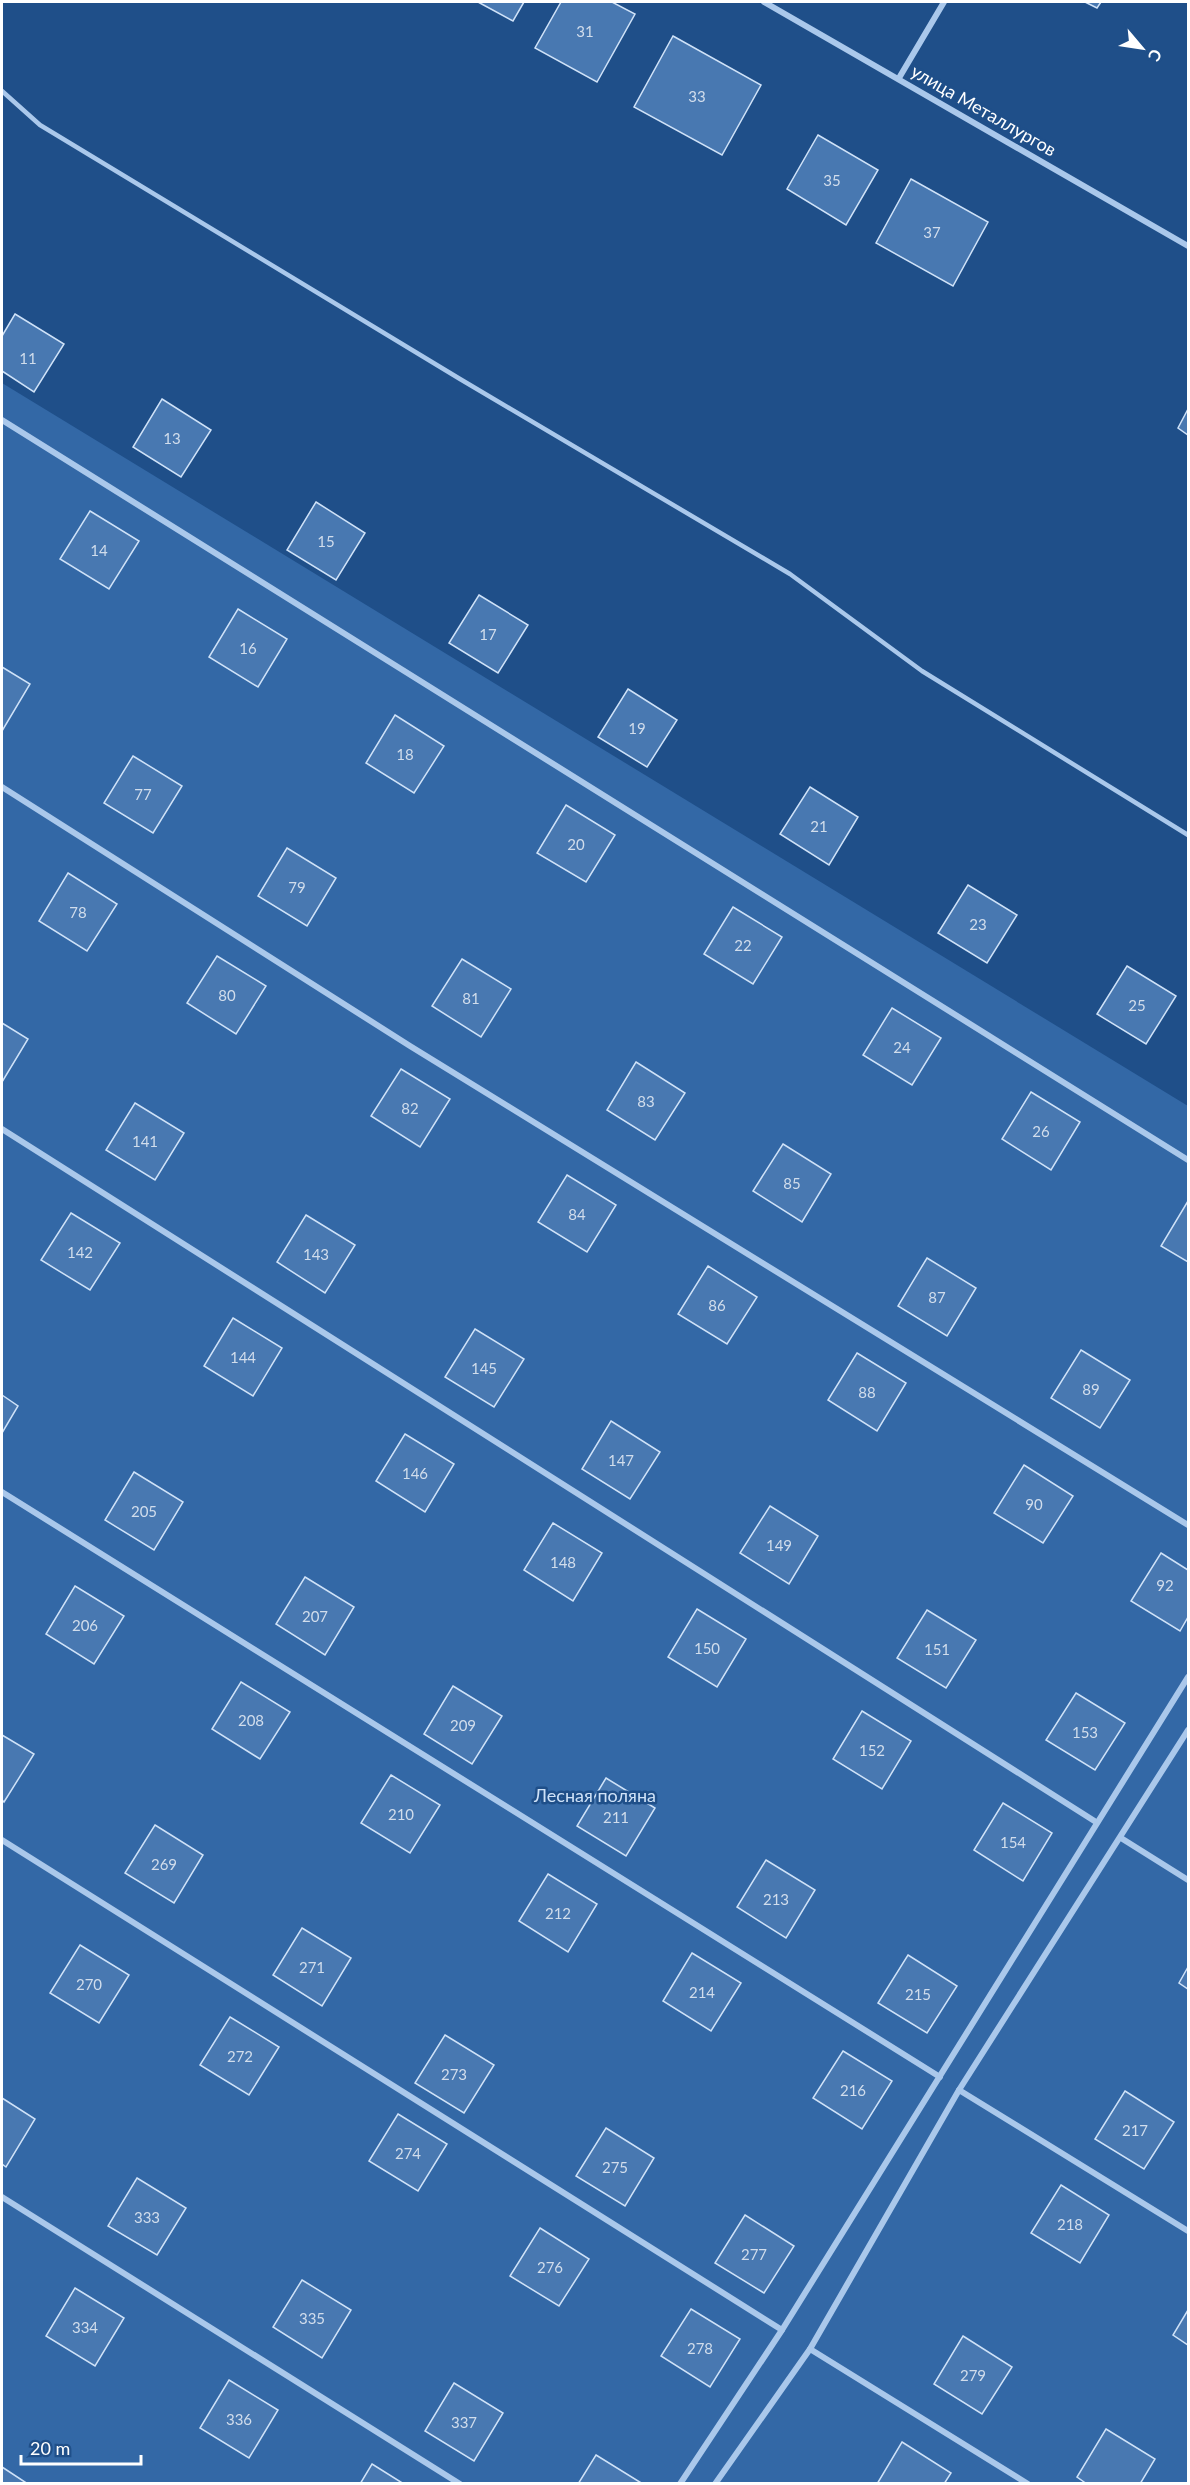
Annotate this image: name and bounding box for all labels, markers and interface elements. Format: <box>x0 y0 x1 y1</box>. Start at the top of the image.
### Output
north arrow <box>1112 18 1172 78</box>
house number: 31 <box>576 22 594 40</box>
text: С <box>1144 46 1166 65</box>
street label: улица Металлургов <box>907 59 1061 161</box>
house number: 33 <box>688 87 706 105</box>
house number: 35 <box>823 171 841 189</box>
house number: 37 <box>923 223 941 241</box>
house number: 11 <box>19 349 37 367</box>
house number: 13 <box>163 429 181 447</box>
house number: 15 <box>317 532 335 550</box>
house number: 14 <box>90 541 108 559</box>
house number: 17 <box>479 625 497 643</box>
house number: 16 <box>239 639 257 657</box>
house number: 19 <box>628 719 646 737</box>
house number: 18 <box>396 745 414 763</box>
house number: 77 <box>134 785 152 803</box>
house number: 21 <box>810 817 828 835</box>
house number: 20 <box>567 835 585 853</box>
house number: 79 <box>288 878 306 896</box>
house number: 78 <box>69 903 87 921</box>
house number: 23 <box>969 915 987 933</box>
house number: 22 <box>734 936 752 954</box>
house number: 80 <box>218 986 236 1004</box>
house number: 81 <box>462 989 480 1007</box>
house number: 25 <box>1128 996 1146 1014</box>
house number: 24 <box>893 1038 911 1056</box>
house number: 83 <box>637 1092 655 1110</box>
house number: 82 <box>401 1099 419 1117</box>
house number: 26 <box>1032 1122 1050 1140</box>
house number: 141 <box>132 1132 158 1150</box>
house number: 85 <box>783 1174 801 1192</box>
house number: 84 <box>568 1205 586 1223</box>
house number: 142 <box>67 1243 93 1261</box>
house number: 143 <box>303 1245 329 1263</box>
house number: 87 <box>928 1288 946 1306</box>
house number: 86 <box>708 1296 726 1314</box>
house number: 144 <box>230 1348 256 1366</box>
house number: 145 <box>471 1359 497 1377</box>
house number: 89 <box>1082 1380 1100 1398</box>
house number: 88 <box>858 1383 876 1401</box>
house number: 147 <box>608 1451 634 1469</box>
house number: 146 <box>402 1464 428 1482</box>
house number: 90 <box>1025 1495 1043 1513</box>
house number: 205 <box>131 1502 157 1520</box>
house number: 149 <box>766 1536 792 1554</box>
house number: 148 <box>550 1553 576 1571</box>
house number: 92 <box>1156 1576 1174 1594</box>
house number: 207 <box>302 1607 328 1625</box>
house number: 206 <box>72 1616 98 1634</box>
house number: 150 <box>694 1639 720 1657</box>
house number: 151 <box>924 1640 950 1658</box>
house number: 208 <box>238 1711 264 1729</box>
house number: 209 <box>450 1716 476 1734</box>
house number: 153 <box>1072 1723 1098 1741</box>
house number: 152 <box>859 1741 885 1759</box>
park label: Лесная поляна <box>533 1784 656 1806</box>
house number: 210 <box>388 1805 414 1823</box>
house number: 211 <box>603 1808 629 1826</box>
house number: 154 <box>1000 1833 1026 1851</box>
house number: 269 <box>151 1855 177 1873</box>
house number: 213 <box>763 1890 789 1908</box>
house number: 212 <box>545 1904 571 1922</box>
house number: 271 <box>299 1958 325 1976</box>
house number: 270 <box>76 1975 102 1993</box>
house number: 214 <box>689 1983 715 2001</box>
house number: 215 <box>905 1985 931 2003</box>
house number: 272 <box>227 2047 253 2065</box>
house number: 273 <box>441 2065 467 2083</box>
house number: 216 <box>840 2081 866 2099</box>
house number: 217 <box>1122 2121 1148 2139</box>
house number: 274 <box>395 2144 421 2162</box>
house number: 275 <box>602 2158 628 2176</box>
house number: 333 <box>134 2208 160 2226</box>
house number: 218 <box>1057 2215 1083 2233</box>
house number: 277 <box>741 2245 767 2263</box>
house number: 276 <box>537 2258 563 2276</box>
house number: 335 <box>299 2309 325 2327</box>
house number: 334 <box>72 2318 98 2336</box>
house number: 278 <box>687 2339 713 2357</box>
house number: 279 <box>960 2366 986 2384</box>
house number: 336 <box>226 2410 252 2428</box>
house number: 337 <box>451 2413 477 2431</box>
scale bar <box>21 2428 141 2466</box>
text: 20 m <box>30 2437 70 2459</box>

